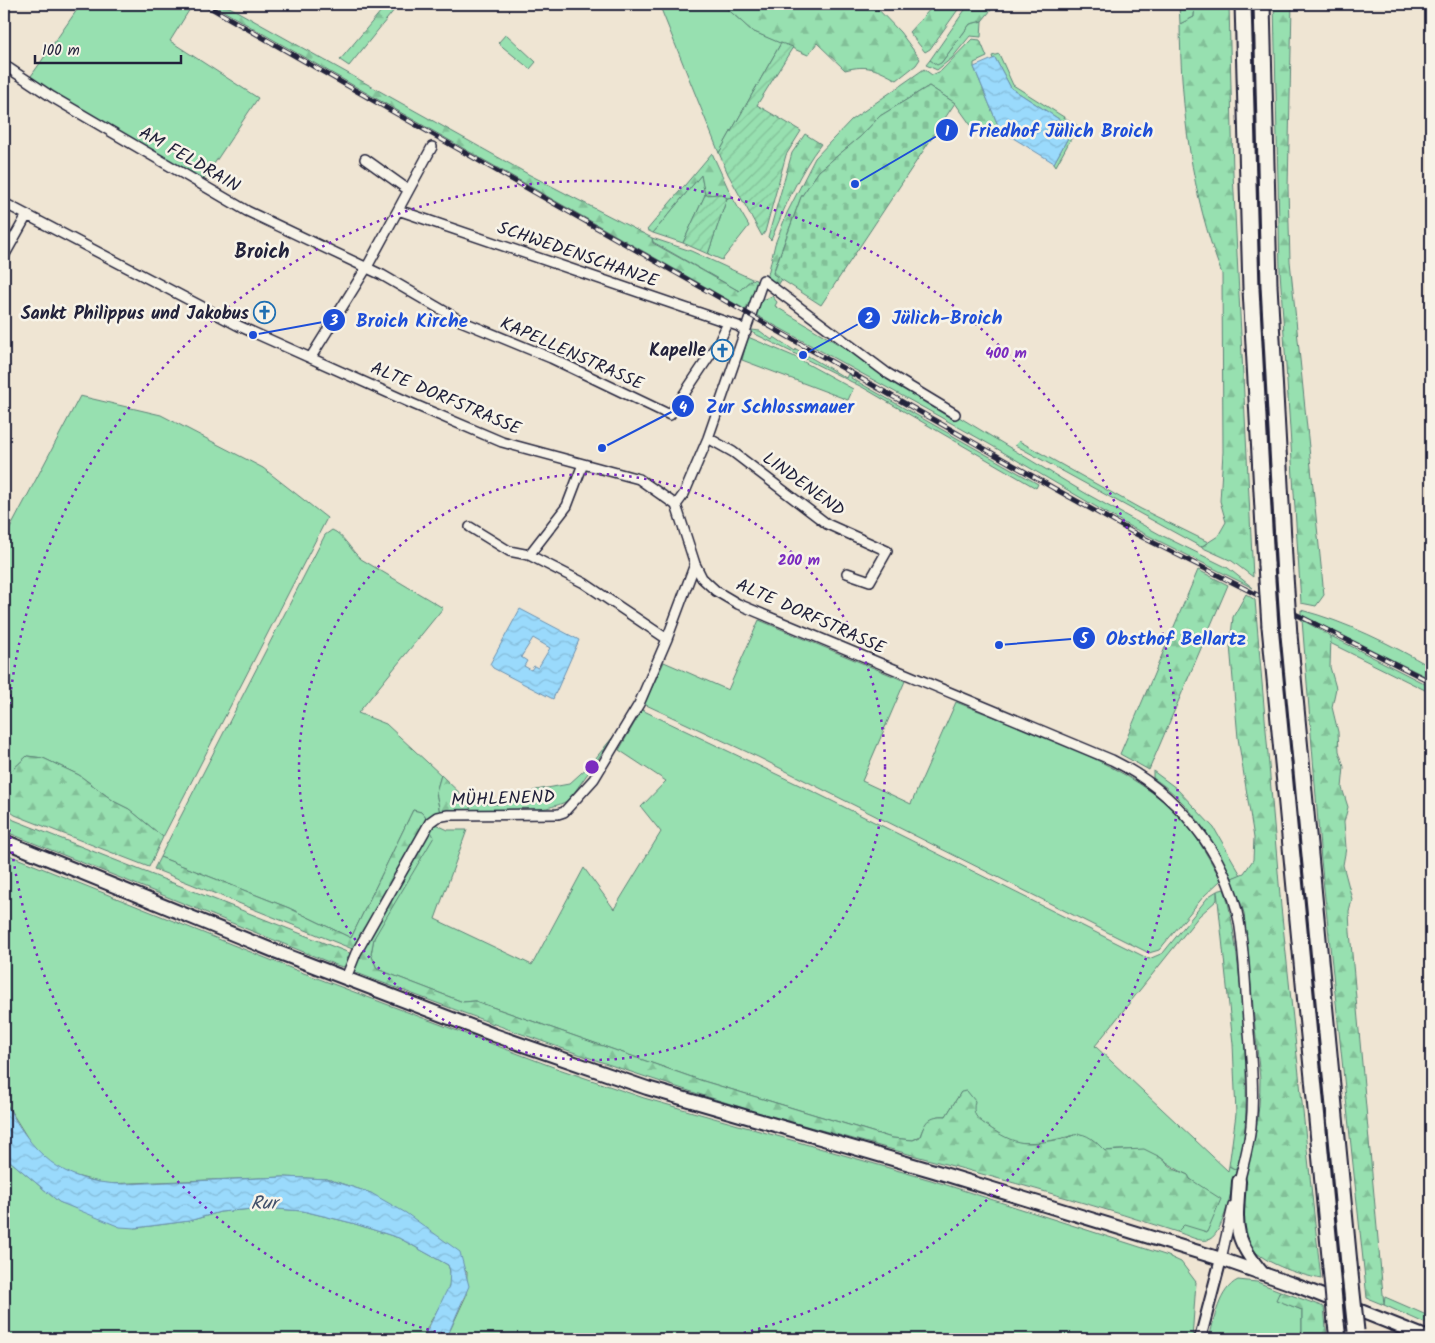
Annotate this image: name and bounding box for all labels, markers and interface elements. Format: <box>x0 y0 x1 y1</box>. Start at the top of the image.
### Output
scale bar <box>35 32 181 64</box>
text: 100 m <box>42 39 80 63</box>
callout: Friedhof Jülich Broich <box>934 113 1164 147</box>
text: Friedhof Jülich Broich <box>969 117 1154 147</box>
street label: AM FELDRAIN <box>133 119 245 201</box>
text: 1 <box>945 120 950 144</box>
street label: SCHWEDENSCHANZE <box>493 214 662 297</box>
district label: Broich <box>234 237 290 269</box>
place label: Sankt Philippus und Jakobus <box>21 300 250 329</box>
church icon: Sankt Philippus und Jakobus <box>253 301 277 325</box>
callout: Jülich-Broich <box>857 301 1012 335</box>
callout: Broich Kirche <box>321 303 478 337</box>
text: Jülich-Broich <box>892 304 1003 334</box>
text: Broich Kirche <box>356 307 468 337</box>
text: 2 <box>865 307 874 331</box>
text: 3 <box>329 309 338 333</box>
street label: KAPELLENSTRASSE <box>495 310 648 399</box>
place label: Kapelle <box>649 337 706 366</box>
church icon: Kapelle <box>710 338 734 362</box>
text: 400 m <box>985 342 1027 366</box>
street label: ALTE DORFSTRASSE <box>366 355 526 444</box>
callout: Zur Schlossmauer <box>670 389 864 423</box>
text: Zur Schlossmauer <box>706 393 855 423</box>
text: 4 <box>679 396 687 420</box>
street label: LINDENEND <box>756 445 851 525</box>
text: 200 m <box>778 549 820 573</box>
street label: ALTE DORFSTRASSE <box>731 571 890 664</box>
callout: Obsthof Bellartz <box>1071 621 1256 655</box>
text: Obsthof Bellartz <box>1106 625 1246 655</box>
text: 5 <box>1079 627 1089 651</box>
centre of rings <box>583 758 601 776</box>
street label: MÜHLENEND <box>451 783 556 816</box>
water label: Rur <box>251 1189 281 1219</box>

